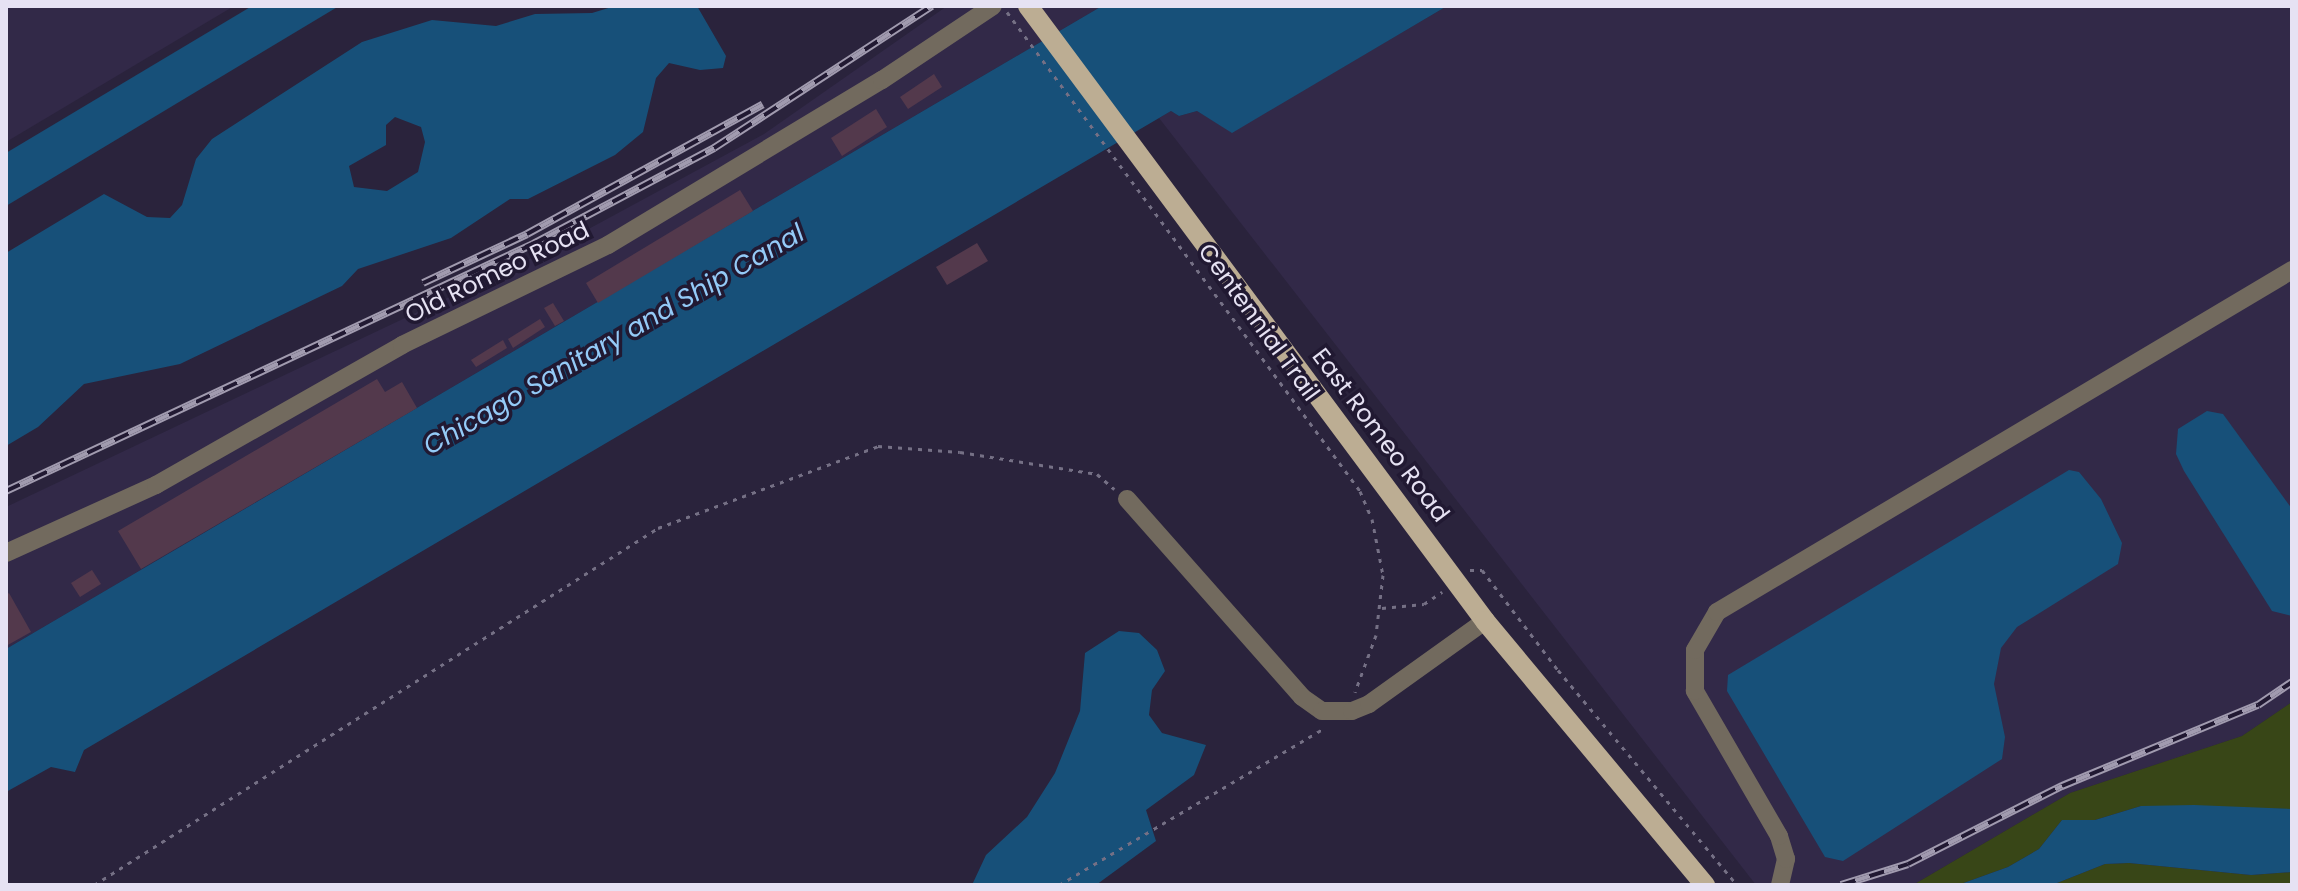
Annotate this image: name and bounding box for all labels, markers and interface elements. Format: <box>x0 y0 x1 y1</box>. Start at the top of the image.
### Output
street label: Old Romeo Road <box>400 215 594 329</box>
water label: Chicago Sanitary and Ship Canal <box>418 218 810 462</box>
street label: Centennial Trail <box>1192 238 1326 406</box>
street label: East Romeo Road <box>1306 343 1456 527</box>

